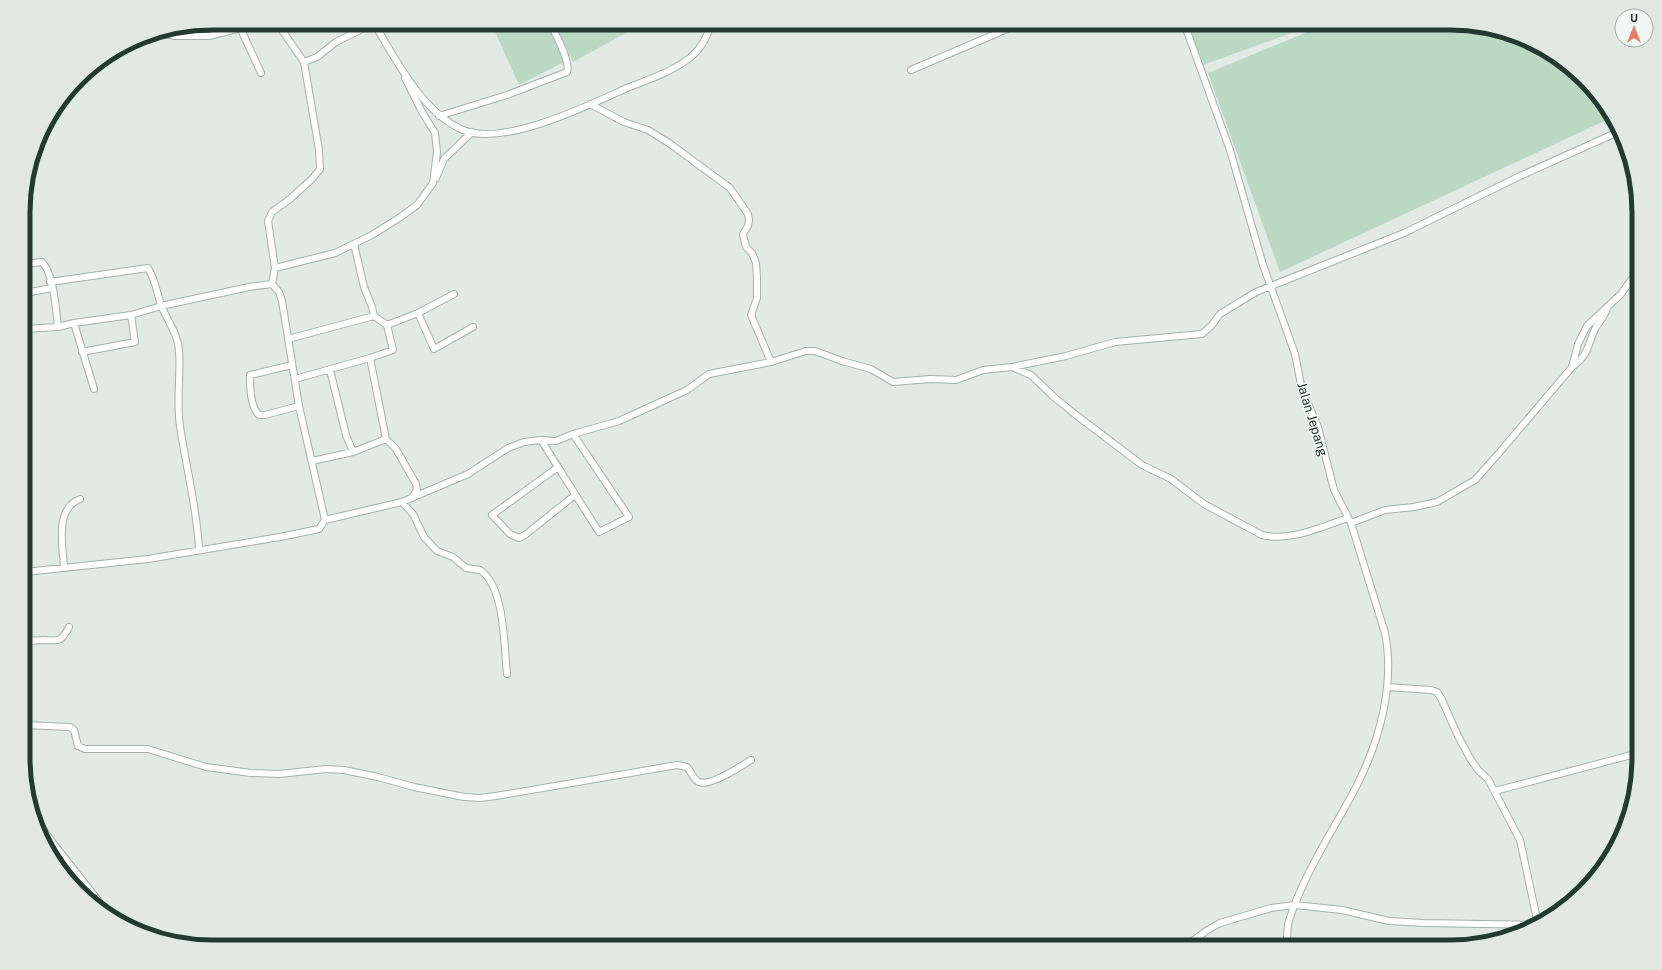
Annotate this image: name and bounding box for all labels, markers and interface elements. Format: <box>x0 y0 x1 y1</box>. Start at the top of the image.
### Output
north arrow <box>1614 8 1654 48</box>
text: U <box>1630 12 1638 24</box>
street label: Jalan Jepang <box>1294 380 1331 458</box>

